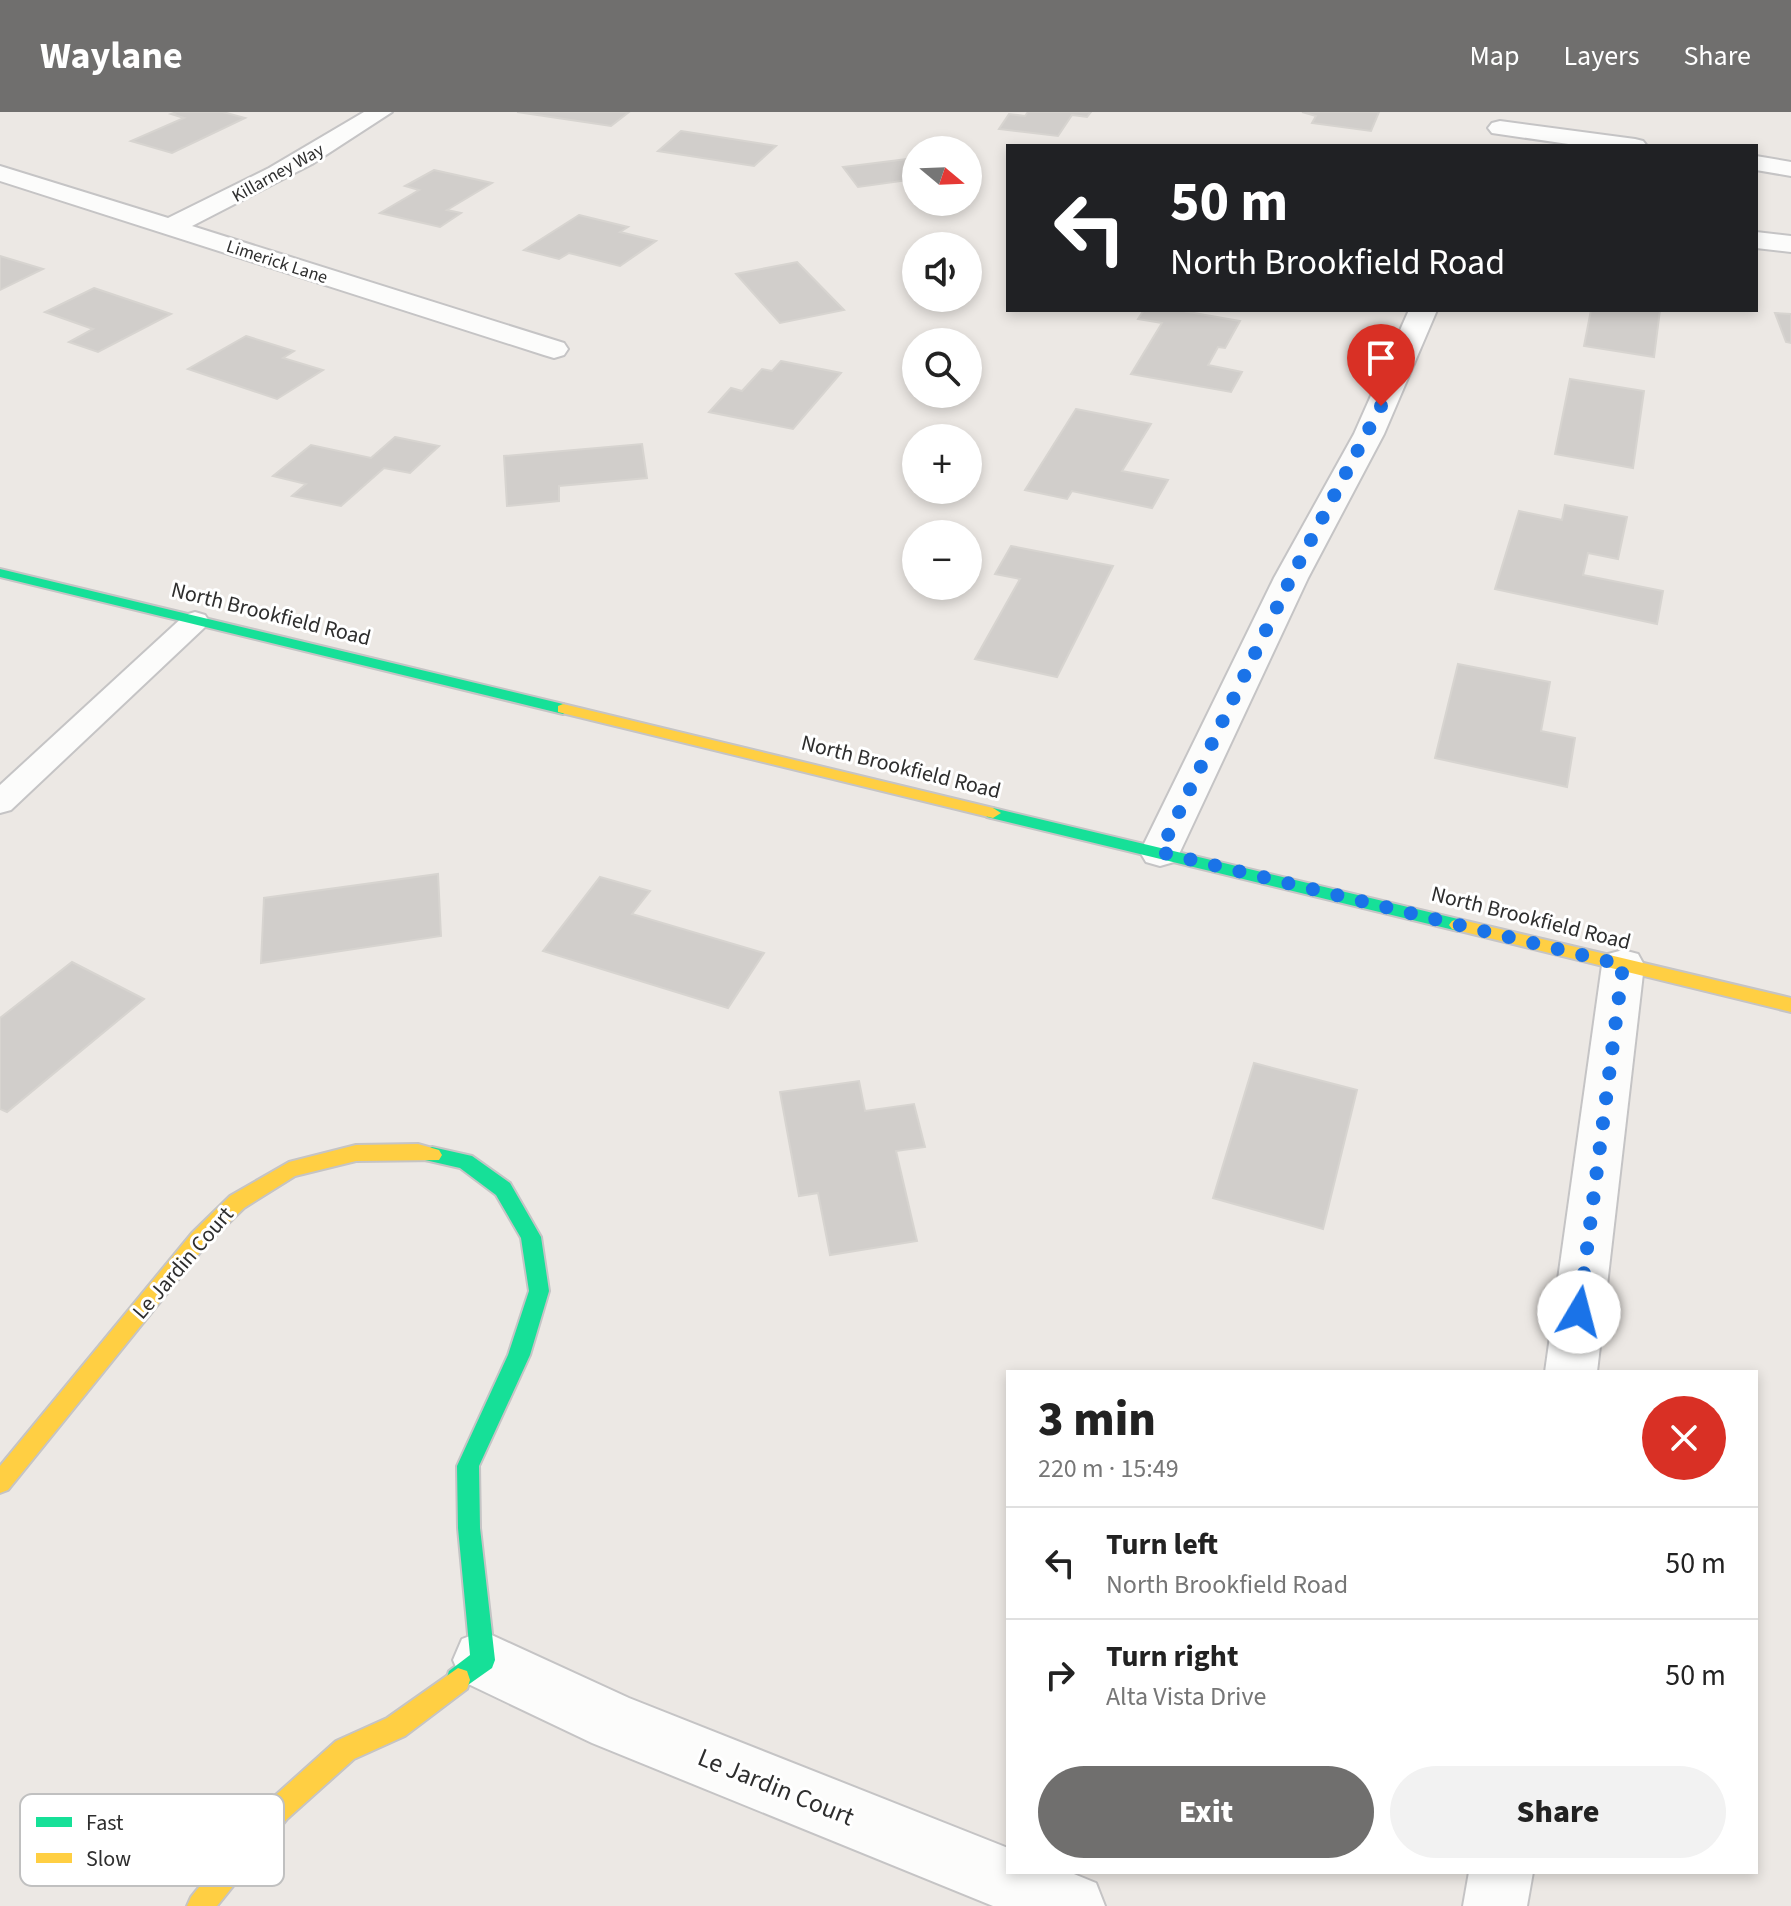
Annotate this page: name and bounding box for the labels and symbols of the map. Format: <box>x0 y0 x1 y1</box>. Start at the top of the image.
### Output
north arrow <box>902 136 982 216</box>
street label: Killarney Way <box>228 137 329 209</box>
street label: Limerick Lane <box>223 234 331 290</box>
pin <box>1347 324 1415 406</box>
street label: North Brookfield Road <box>168 574 374 654</box>
street label: North Brookfield Road <box>798 727 1004 807</box>
street label: North Brookfield Road <box>1428 878 1634 958</box>
street label: Le Jardin Court <box>125 1199 241 1326</box>
position arrow <box>1537 1270 1621 1354</box>
street label: Le Jardin Court <box>692 1739 860 1835</box>
legend <box>20 1794 284 1886</box>
text: Fast <box>86 1807 124 1839</box>
text: Slow <box>86 1843 131 1875</box>

